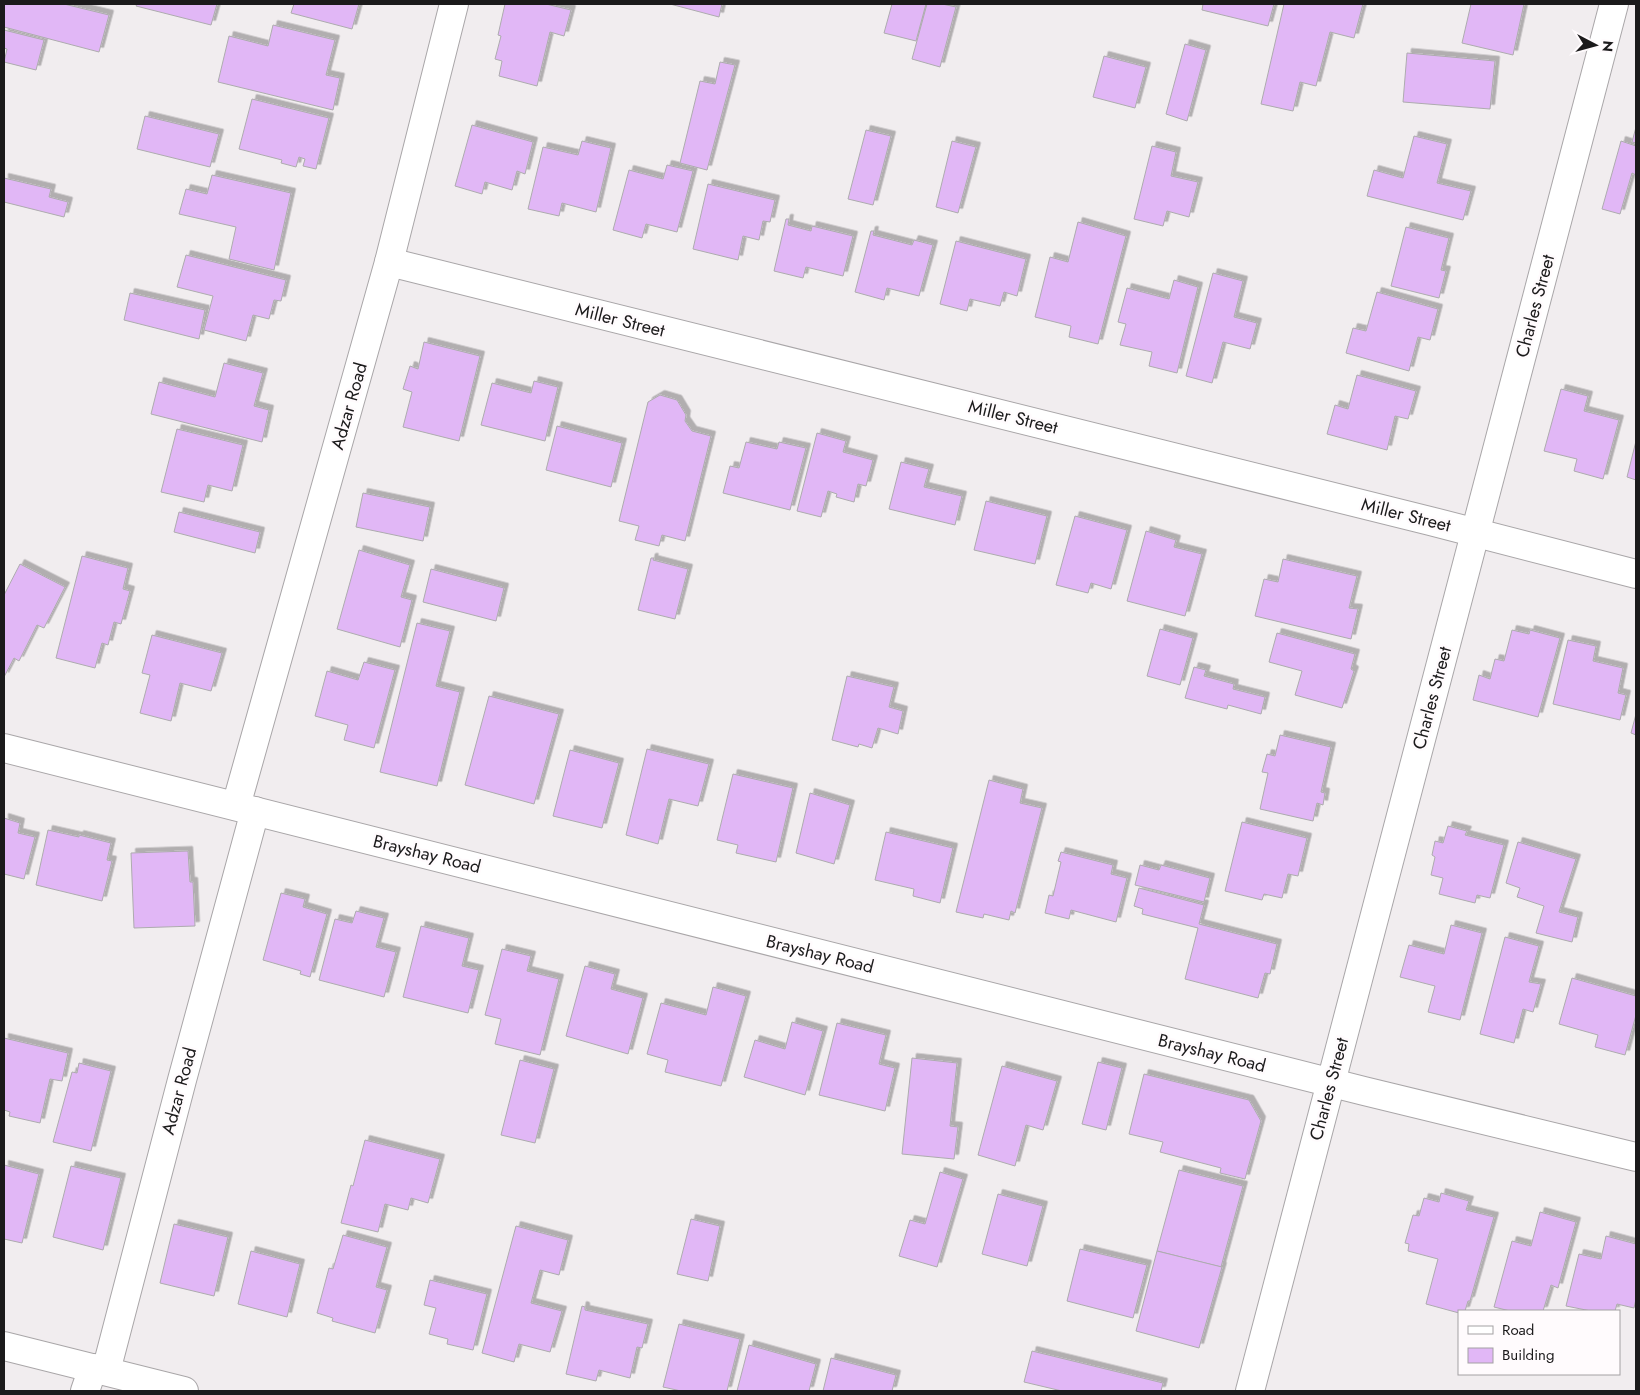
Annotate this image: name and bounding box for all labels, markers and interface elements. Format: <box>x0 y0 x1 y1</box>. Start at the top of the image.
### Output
north arrow <box>1570 20 1620 70</box>
text: N <box>1597 40 1618 53</box>
street label: Charles Street <box>1509 251 1561 360</box>
street label: Miller Street <box>573 296 668 344</box>
street label: Adzar Road <box>324 359 374 453</box>
street label: Miller Street <box>966 393 1061 441</box>
street label: Miller Street <box>1359 491 1454 539</box>
street label: Charles Street <box>1406 643 1458 752</box>
street label: Brayshay Road <box>370 828 484 880</box>
street label: Brayshay Road <box>763 928 877 980</box>
street label: Brayshay Road <box>1155 1027 1269 1079</box>
street label: Charles Street <box>1303 1034 1355 1143</box>
street label: Adzar Road <box>155 1044 203 1138</box>
legend <box>1458 1310 1620 1375</box>
text: Road <box>1502 1319 1534 1341</box>
text: Building <box>1502 1344 1554 1366</box>

